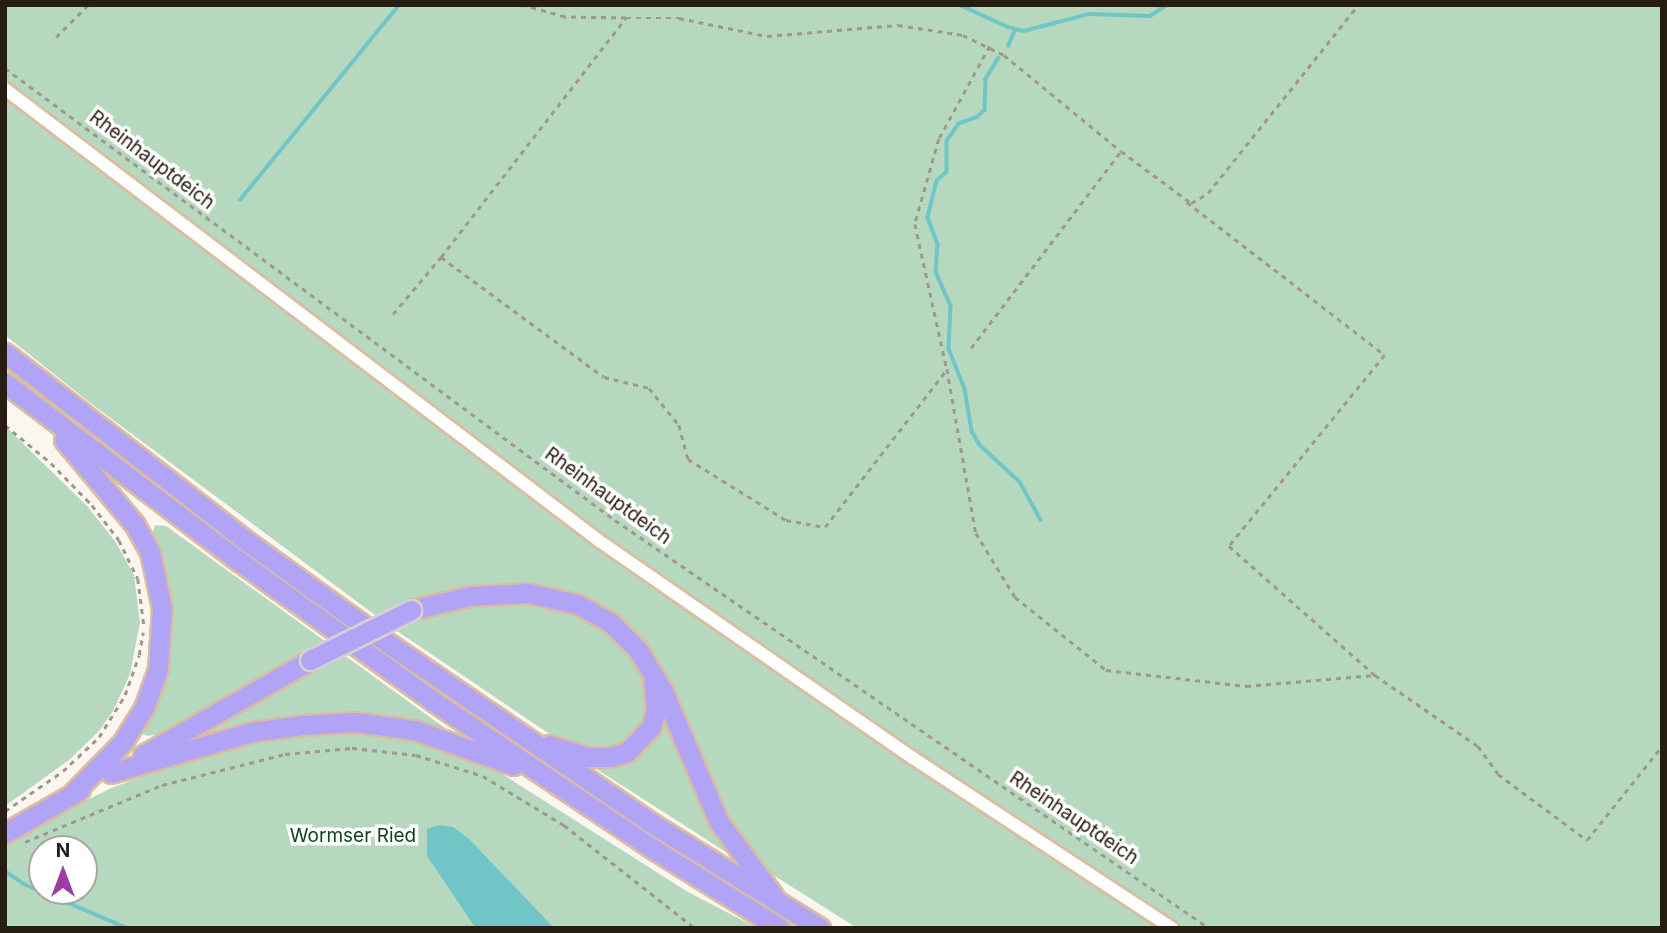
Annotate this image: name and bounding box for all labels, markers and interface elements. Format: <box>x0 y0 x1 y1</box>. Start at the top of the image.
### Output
street label: Rheinhauptdeich <box>85 106 219 214</box>
street label: Rheinhauptdeich <box>540 443 676 549</box>
street label: Rheinhauptdeich <box>1005 766 1143 870</box>
park label: Wormser Ried <box>290 825 416 847</box>
north arrow <box>28 835 98 905</box>
text: N <box>56 839 70 862</box>

